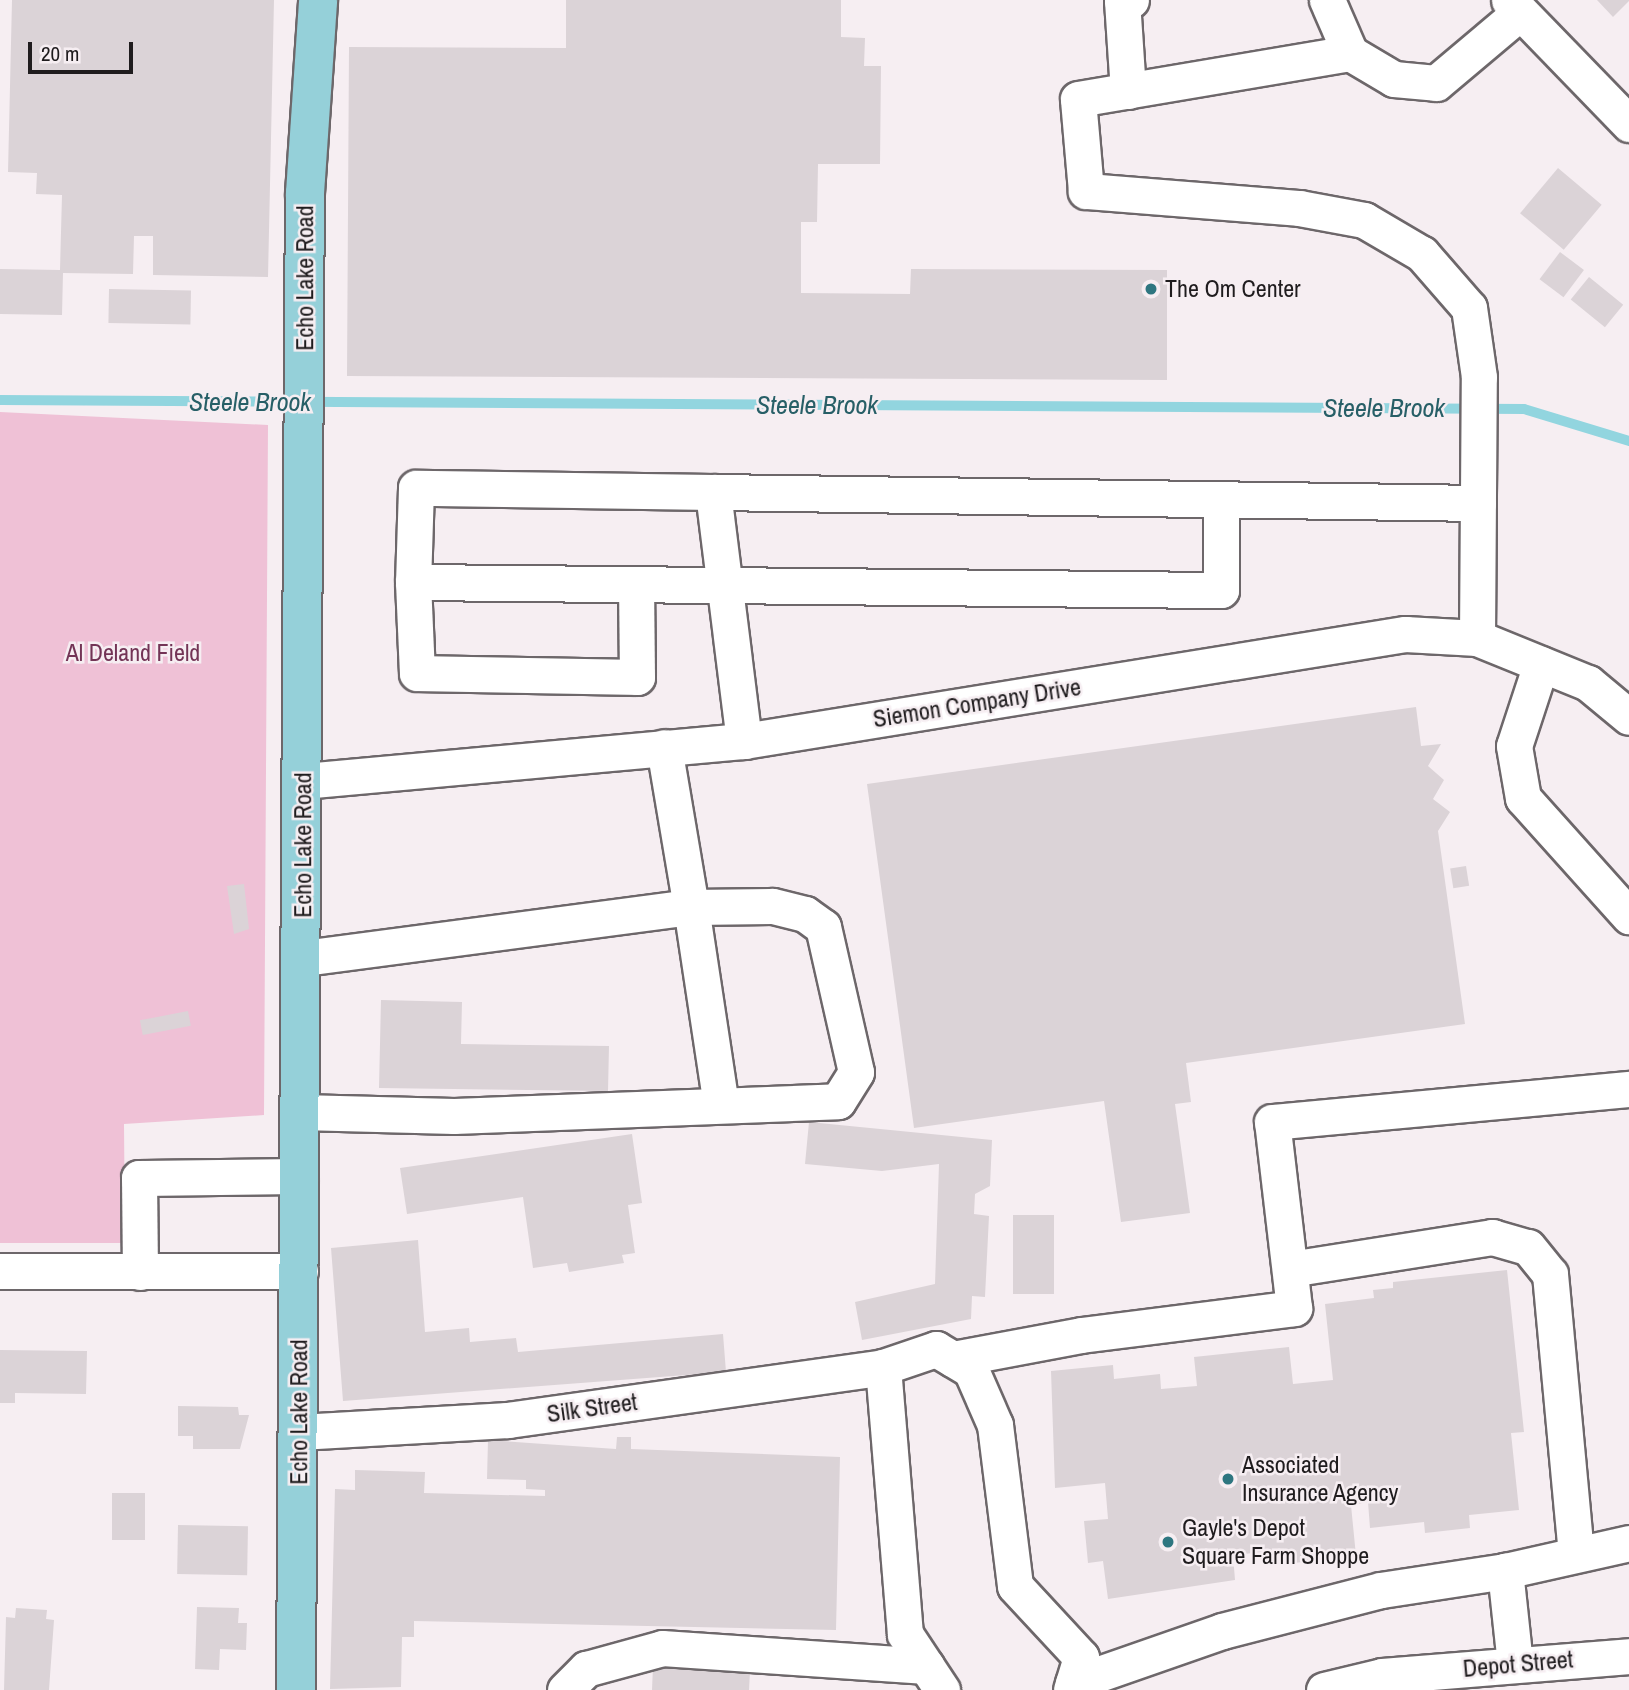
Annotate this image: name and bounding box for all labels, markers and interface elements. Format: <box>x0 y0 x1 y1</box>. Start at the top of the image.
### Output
scale bar <box>32 28 136 72</box>
text: 20 m <box>41 39 79 68</box>
street label: Echo Lake Road <box>291 205 319 351</box>
place label: The Om Center <box>1165 275 1301 303</box>
marker: The Om Center <box>1143 281 1159 297</box>
water label: Steele Brook <box>189 386 311 418</box>
water label: Steele Brook <box>756 389 878 421</box>
water label: Steele Brook <box>1323 392 1445 424</box>
park label: Al Deland Field <box>66 639 200 667</box>
street label: Siemon Company Drive <box>871 672 1083 734</box>
street label: Echo Lake Road <box>289 772 317 918</box>
street label: Echo Lake Road <box>285 1339 313 1485</box>
street label: Silk Street <box>545 1387 639 1429</box>
place label: Associated Insurance Agency <box>1242 1451 1400 1507</box>
marker: Associated Insurance Agency <box>1220 1471 1236 1487</box>
place label: Gayle's Depot Square Farm Shoppe <box>1182 1514 1369 1570</box>
marker: Gayle's Depot Square Farm Shoppe <box>1160 1534 1176 1550</box>
street label: Depot Street <box>1462 1645 1574 1683</box>

